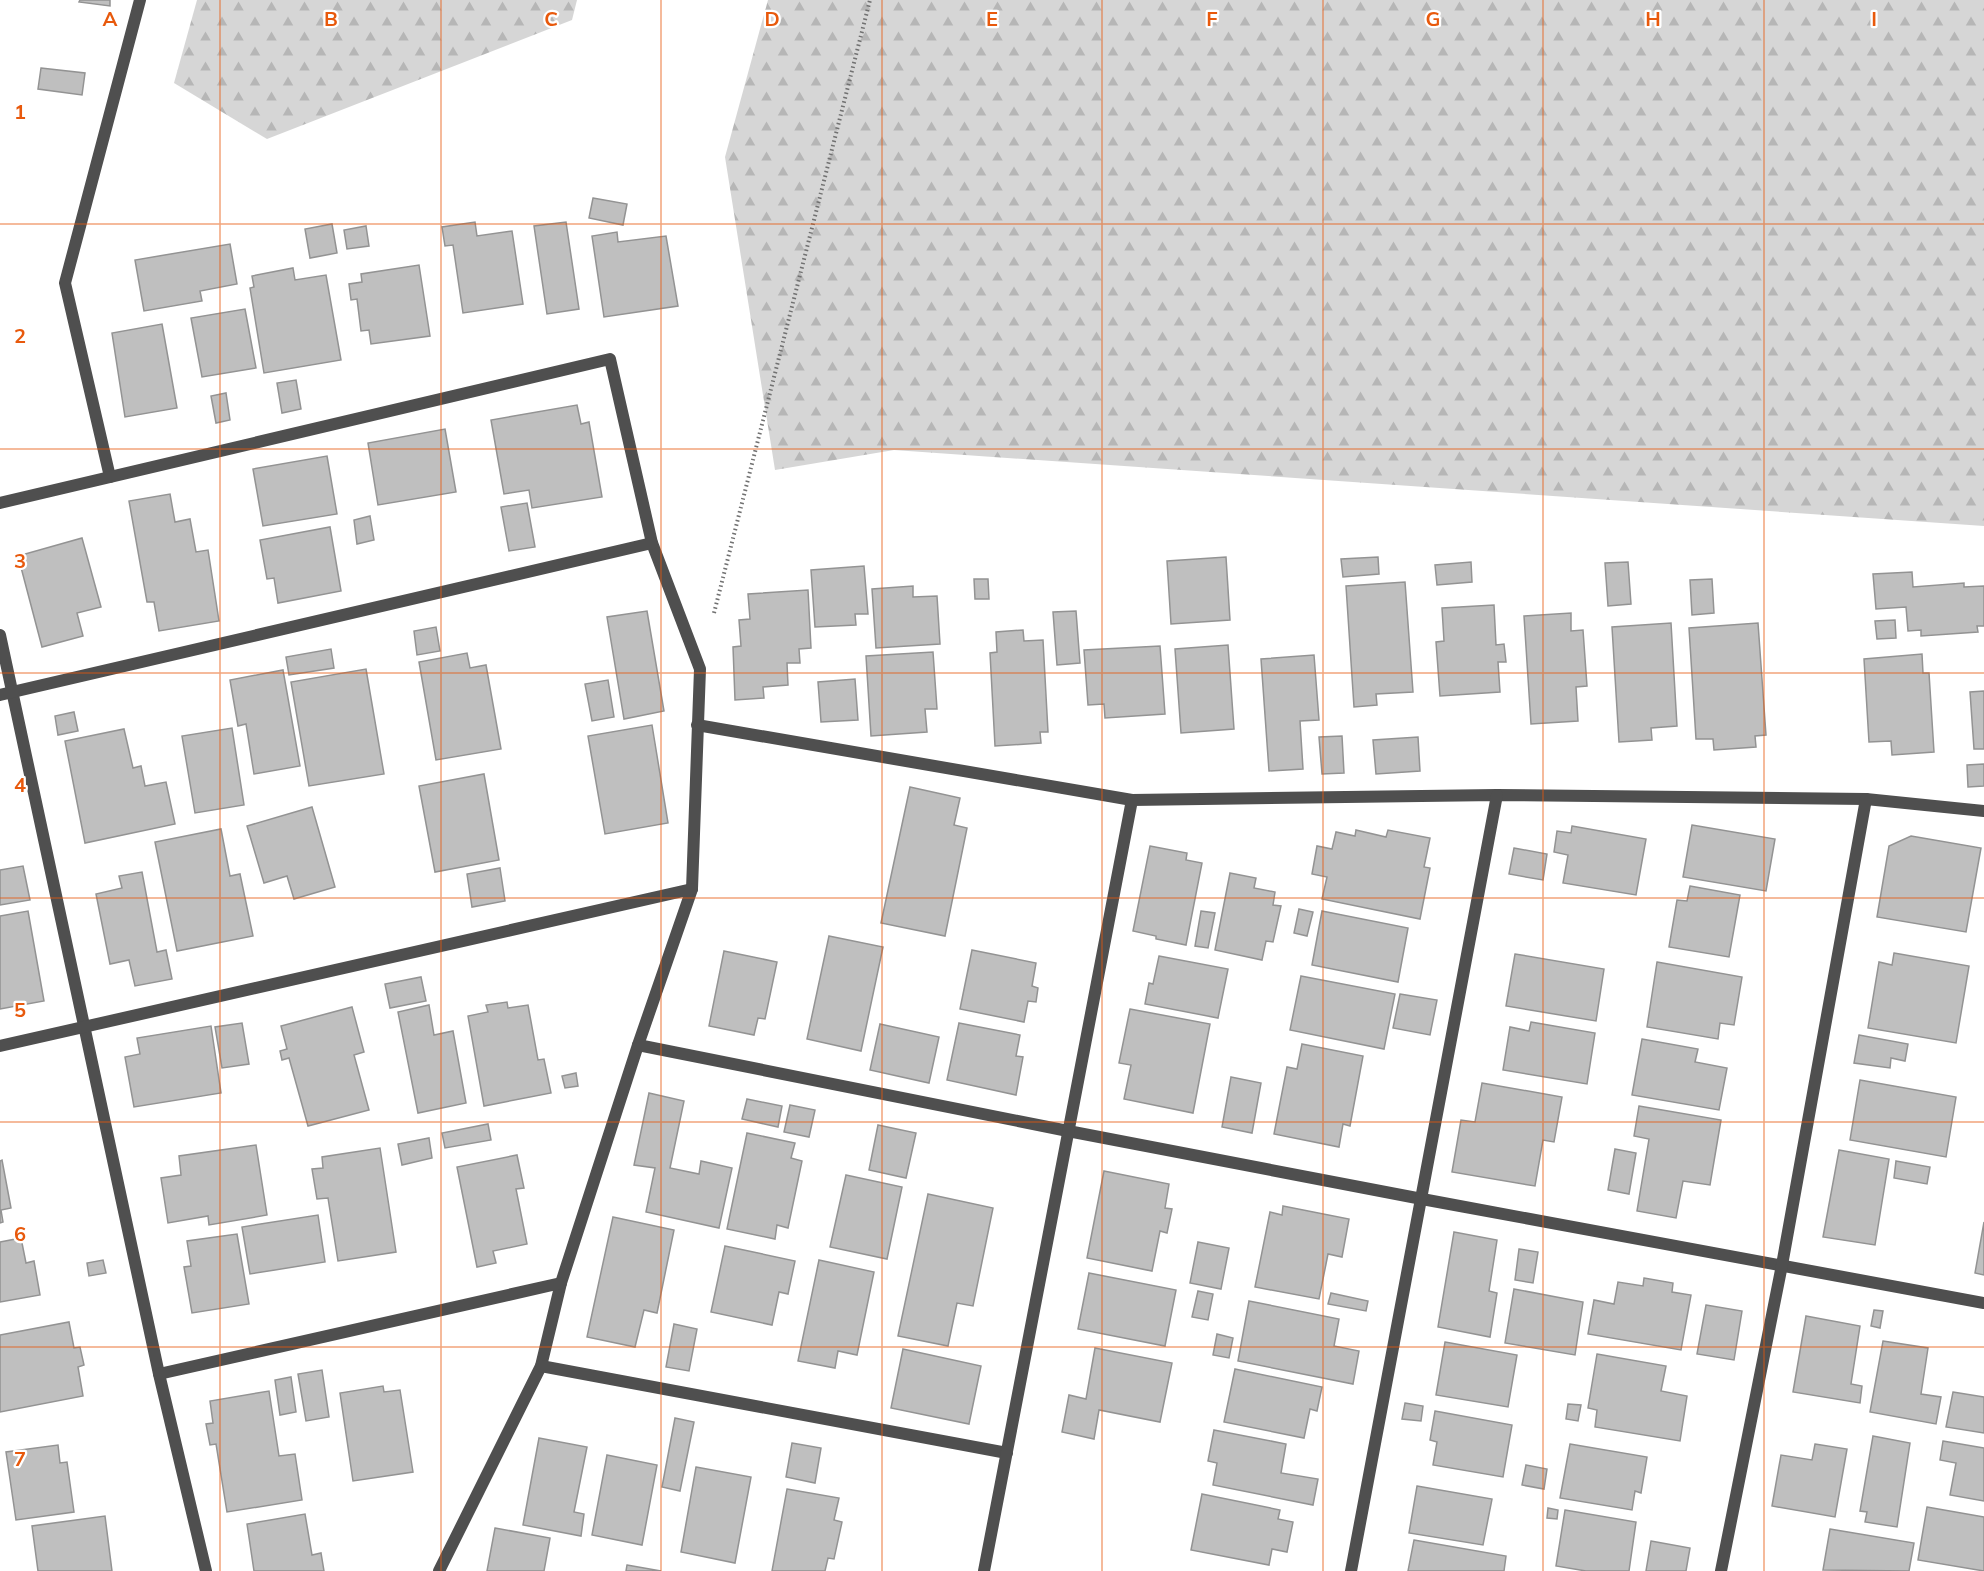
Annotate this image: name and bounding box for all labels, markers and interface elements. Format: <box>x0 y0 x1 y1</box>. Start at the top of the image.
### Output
text: A <box>103 6 118 31</box>
text: B <box>324 6 338 31</box>
text: C <box>544 6 558 31</box>
text: D <box>764 6 780 31</box>
text: E <box>986 6 998 31</box>
text: F <box>1206 6 1218 31</box>
text: G <box>1426 6 1440 31</box>
text: H <box>1645 6 1661 31</box>
text: I <box>1871 6 1877 31</box>
text: 1 <box>14 99 26 124</box>
text: 2 <box>14 323 26 348</box>
text: 3 <box>14 548 26 573</box>
text: 4 <box>14 772 26 797</box>
text: 5 <box>14 997 26 1022</box>
text: 6 <box>14 1221 26 1246</box>
text: 7 <box>14 1446 26 1471</box>

